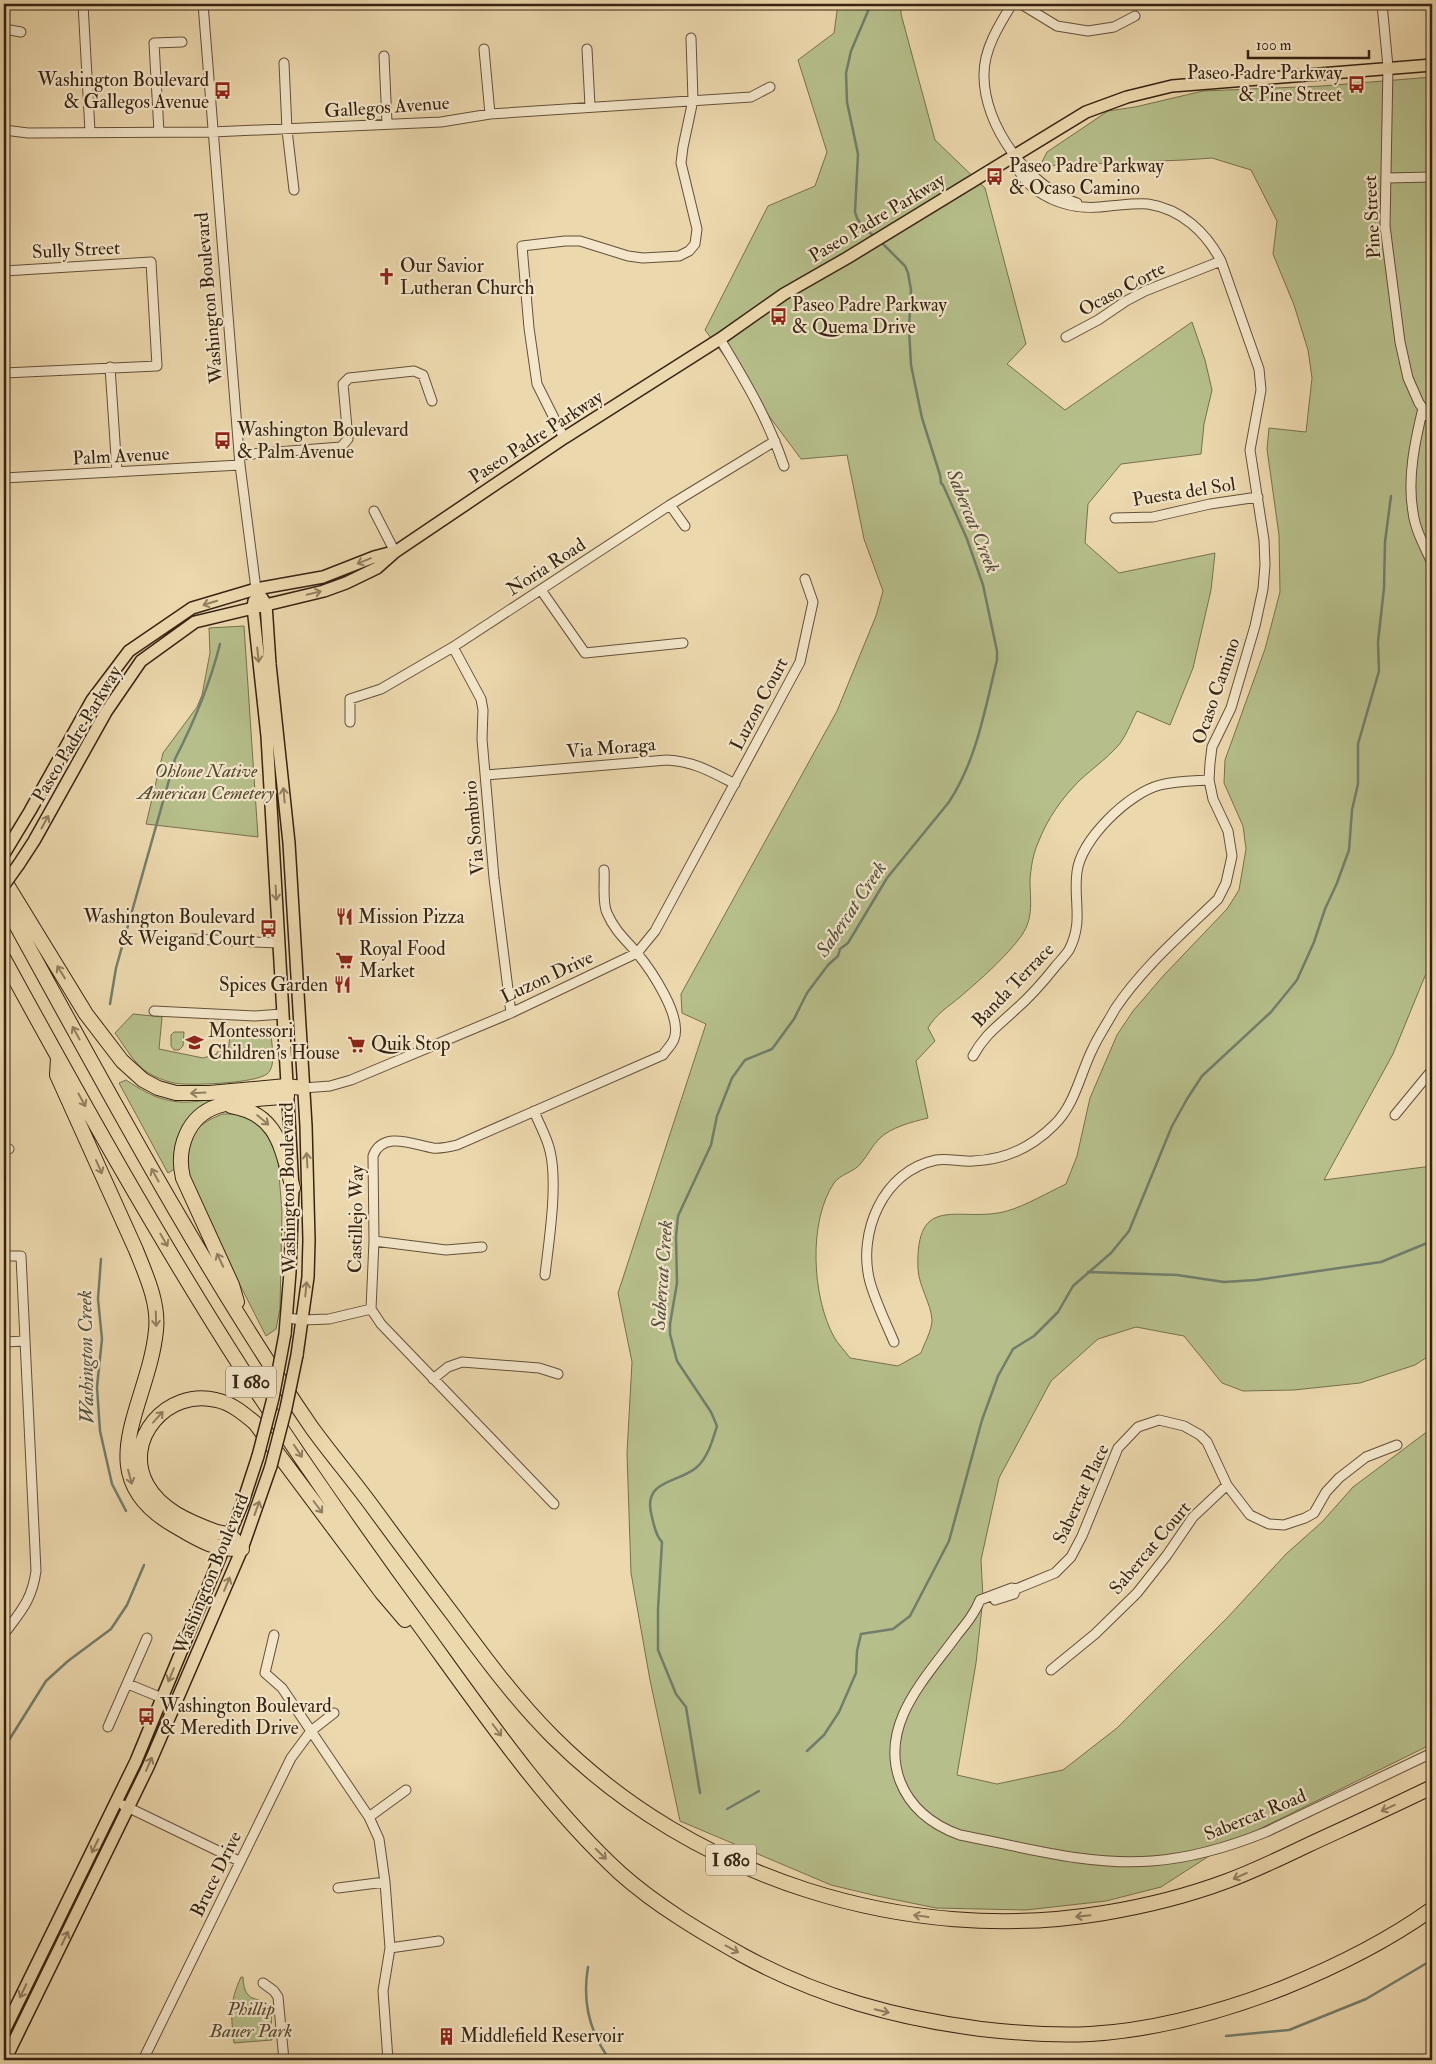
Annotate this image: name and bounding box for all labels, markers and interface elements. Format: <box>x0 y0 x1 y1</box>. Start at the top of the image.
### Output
scale bar <box>1248 28 1370 60</box>
text: 100 m <box>1256 36 1292 55</box>
place label: Paseo Padre Parkway & Pine Street <box>1187 61 1343 107</box>
place label: Washington Boulevard & Gallegos Avenue <box>36 68 210 114</box>
bus stop icon: Paseo Padre Parkway & Pine Street <box>1346 74 1366 94</box>
bus stop icon: Washington Boulevard & Gallegos Avenue <box>213 81 233 101</box>
street label: Gallegos Avenue <box>324 91 450 123</box>
place label: Paseo Padre Parkway & Ocaso Camino <box>1009 154 1165 200</box>
street label: Paseo Padre Parkway <box>804 167 950 268</box>
bus stop icon: Paseo Padre Parkway & Ocaso Camino <box>985 167 1005 187</box>
street label: Pine Street <box>1358 175 1386 259</box>
street label: Washington Boulevard <box>190 211 229 385</box>
street label: Sully Street <box>31 236 121 264</box>
place label: Our Savior Lutheran Church <box>400 254 535 300</box>
street label: Ocaso Corte <box>1074 256 1170 322</box>
church icon: Our Savior Lutheran Church <box>376 267 396 287</box>
place label: Paseo Padre Parkway & Quema Drive <box>792 293 948 339</box>
bus stop icon: Paseo Padre Parkway & Quema Drive <box>768 306 788 326</box>
street label: Paseo Padre Parkway <box>465 384 608 489</box>
place label: Washington Boulevard & Palm Avenue <box>236 418 409 464</box>
bus stop icon: Washington Boulevard & Palm Avenue <box>213 431 233 451</box>
street label: Palm Avenue <box>72 441 170 471</box>
water label: Sabercat Creek <box>940 464 1005 577</box>
street label: Puesta del Sol <box>1131 472 1237 512</box>
street label: Noria Road <box>502 532 591 601</box>
one-way arrow <box>357 557 372 566</box>
one-way arrow <box>305 588 321 597</box>
one-way arrow <box>202 599 218 609</box>
street label: Ocaso Camino <box>1187 635 1245 747</box>
one-way arrow <box>253 647 263 663</box>
street label: Luzon Court <box>724 653 794 755</box>
street label: Paseo Padre Parkway <box>27 661 128 807</box>
street label: Via Moraga <box>565 732 657 764</box>
park label: Ohlone Native American Cemetery <box>136 759 275 805</box>
street label: Via Sombrio <box>458 780 490 876</box>
one-way arrow <box>279 787 289 803</box>
one-way arrow <box>40 815 50 830</box>
water label: Sabercat Creek <box>809 856 892 962</box>
one-way arrow <box>271 884 281 901</box>
place label: Washington Boulevard & Weigand Court <box>82 905 256 951</box>
place label: Mission Pizza <box>358 905 465 929</box>
restaurant icon: Mission Pizza <box>334 907 354 927</box>
bus stop icon: Washington Boulevard & Weigand Court <box>259 918 279 938</box>
place label: Royal Food Market <box>359 937 446 983</box>
street label: Banda Terrace <box>967 938 1059 1032</box>
street label: Luzon Drive <box>497 945 597 1009</box>
supermarket icon: Royal Food Market <box>335 950 355 970</box>
one-way arrow <box>55 966 65 980</box>
place label: Spices Garden <box>219 973 328 998</box>
restaurant icon: Spices Garden <box>332 975 352 995</box>
place label: Montessori Children's House <box>208 1019 340 1065</box>
one-way arrow <box>71 1026 80 1041</box>
school or university icon: Montessori Children's House <box>184 1032 204 1052</box>
place label: Quik Stop <box>371 1032 450 1057</box>
supermarket icon: Quik Stop <box>347 1034 367 1054</box>
one-way arrow <box>191 1089 207 1098</box>
one-way arrow <box>77 1093 87 1108</box>
street label: Washington Boulevard <box>274 1101 302 1275</box>
one-way arrow <box>256 1115 269 1126</box>
one-way arrow <box>303 1153 312 1169</box>
one-way arrow <box>94 1160 104 1175</box>
street label: Castillejo Way <box>343 1164 369 1273</box>
one-way arrow <box>150 1168 159 1183</box>
water label: Sabercat Creek <box>646 1219 678 1332</box>
one-way arrow <box>160 1233 170 1247</box>
one-way arrow <box>215 1253 225 1268</box>
one-way arrow <box>301 1282 311 1298</box>
water label: Washington Creek <box>72 1290 100 1424</box>
one-way arrow <box>151 1310 161 1326</box>
road number: I 680 <box>226 1366 276 1398</box>
one-way arrow <box>152 1411 164 1423</box>
street label: Sabercat Place <box>1047 1440 1115 1548</box>
one-way arrow <box>293 1444 303 1458</box>
one-way arrow <box>126 1469 135 1485</box>
street label: Washington Boulevard <box>167 1489 254 1659</box>
street label: Sabercat Court <box>1104 1496 1196 1600</box>
one-way arrow <box>313 1500 323 1514</box>
one-way arrow <box>253 1501 262 1516</box>
one-way arrow <box>222 1577 232 1592</box>
one-way arrow <box>166 1667 176 1682</box>
place label: Washington Boulevard & Meredith Drive <box>159 1694 332 1740</box>
bus stop icon: Washington Boulevard & Meredith Drive <box>136 1707 156 1727</box>
one-way arrow <box>491 1723 502 1736</box>
one-way arrow <box>145 1757 155 1772</box>
street label: Sabercat Road <box>1200 1783 1310 1846</box>
one-way arrow <box>1381 1804 1396 1813</box>
street label: Bruce Drive <box>185 1827 247 1921</box>
one-way arrow <box>90 1838 100 1853</box>
road number: I 680 <box>706 1844 756 1876</box>
one-way arrow <box>595 1848 607 1860</box>
one-way arrow <box>1233 1871 1248 1881</box>
one-way arrow <box>914 1910 930 1920</box>
one-way arrow <box>1076 1911 1092 1921</box>
one-way arrow <box>61 1931 70 1946</box>
one-way arrow <box>724 1945 739 1954</box>
one-way arrow <box>18 1984 28 1999</box>
park label: Phillip Bauer Park <box>209 1997 293 2043</box>
one-way arrow <box>873 2007 889 2016</box>
place label: Middlefield Reservoir <box>460 2024 624 2048</box>
building icon: Middlefield Reservoir <box>436 2026 456 2046</box>

